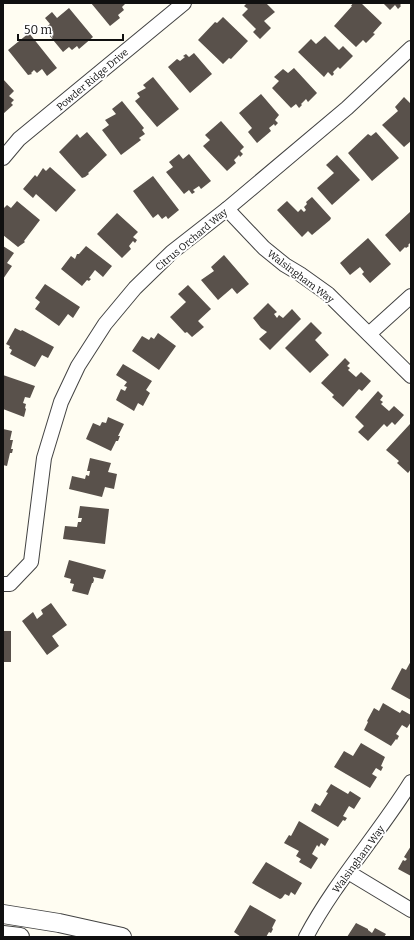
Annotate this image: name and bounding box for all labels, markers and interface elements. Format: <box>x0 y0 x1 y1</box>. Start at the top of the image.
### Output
scale bar <box>18 16 123 42</box>
text: 50 m <box>24 23 53 37</box>
street label: Powder Ridge Drive <box>54 46 131 113</box>
street label: Citrus Orchard Way <box>153 206 231 273</box>
street label: Walsingham Way <box>265 248 337 306</box>
street label: Walsingham Way <box>330 823 388 896</box>

